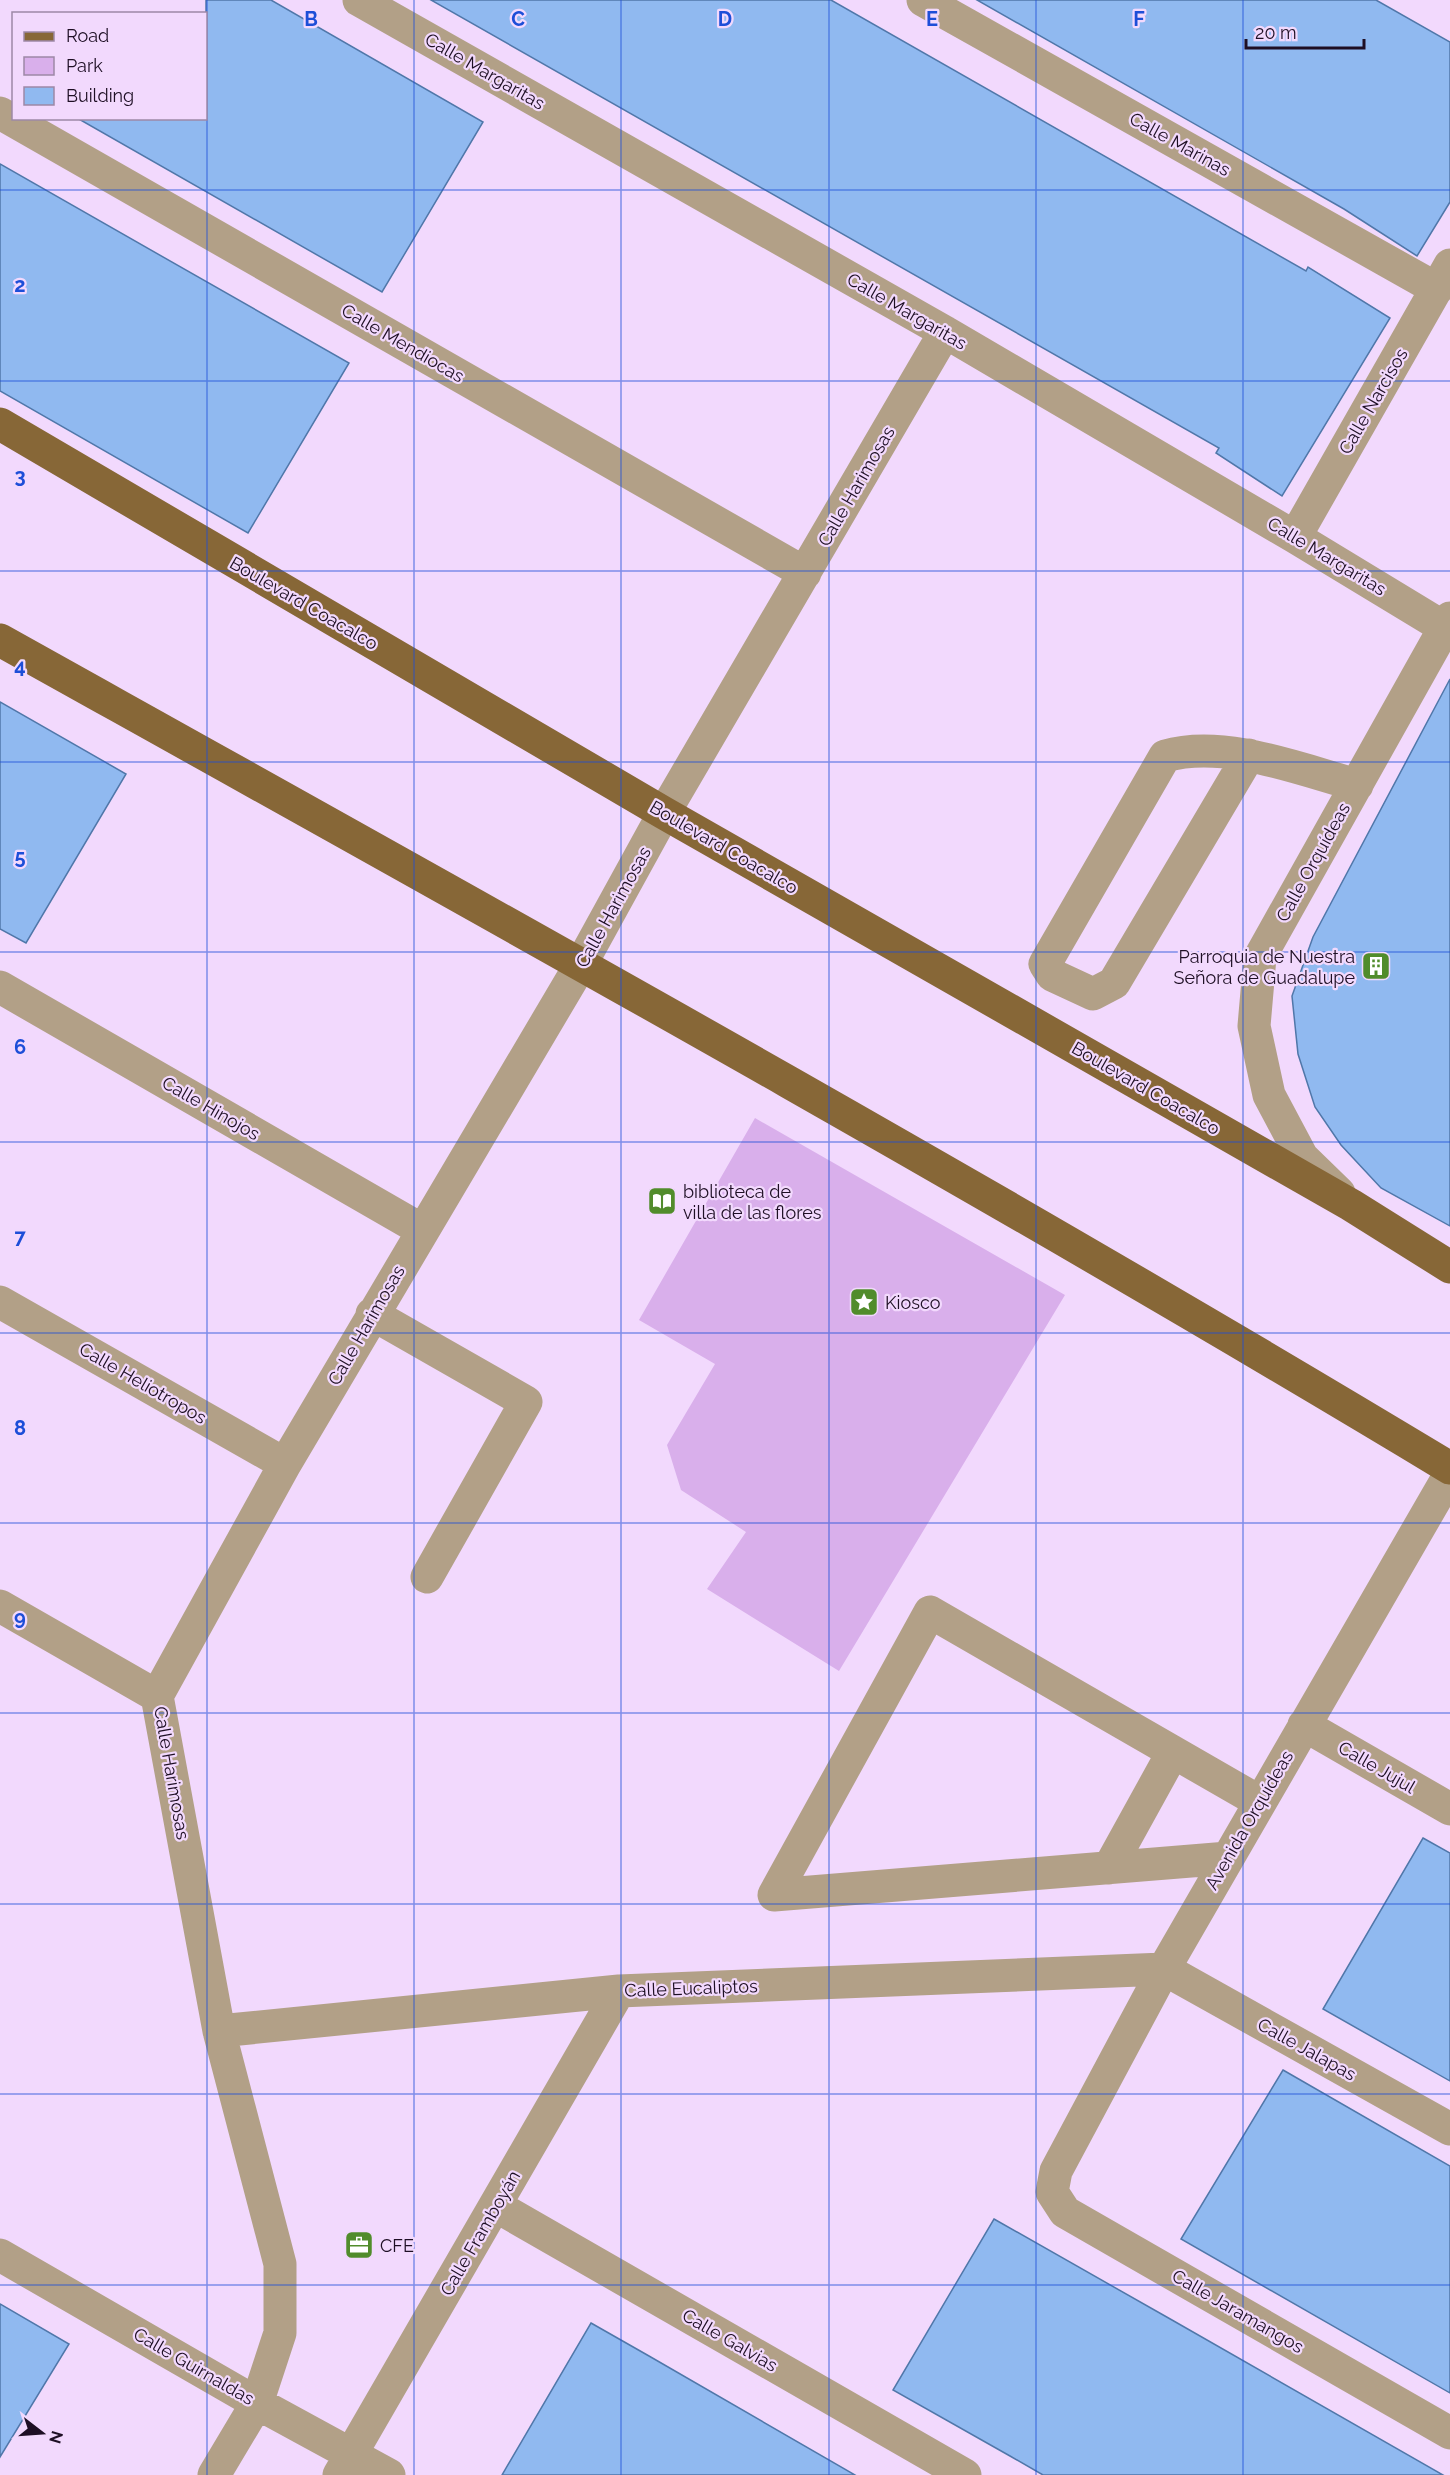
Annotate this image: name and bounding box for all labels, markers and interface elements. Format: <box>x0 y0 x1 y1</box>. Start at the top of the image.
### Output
text: B <box>304 7 318 31</box>
text: C <box>511 7 525 31</box>
text: D <box>718 7 732 31</box>
text: E <box>926 7 938 31</box>
text: F <box>1133 7 1145 31</box>
legend <box>12 12 207 120</box>
scale bar <box>1246 12 1364 50</box>
text: 20 m <box>1255 22 1297 43</box>
text: Road <box>66 25 109 46</box>
street label: Calle Margaritas <box>422 28 549 114</box>
text: Park <box>66 55 103 76</box>
text: Building <box>66 85 134 106</box>
street label: Calle Marinas <box>1126 108 1234 180</box>
street label: Calle Margaritas <box>844 268 971 354</box>
text: 2 <box>14 273 26 297</box>
street label: Calle Mendiocas <box>338 299 468 387</box>
street label: Calle Narcisos <box>1334 344 1412 458</box>
street label: Calle Harimosas <box>813 422 899 550</box>
text: 3 <box>14 464 26 488</box>
street label: Calle Margaritas <box>1264 512 1390 600</box>
street label: Boulevard Coacalco <box>226 552 382 654</box>
text: 4 <box>14 654 26 678</box>
street label: Boulevard Coacalco <box>646 796 802 898</box>
street label: Calle Orquídeas <box>1272 799 1354 925</box>
street label: Calle Harimosas <box>571 843 655 971</box>
text: 5 <box>14 845 26 869</box>
place label: Parroquia de Nuestra Señora de Guadalupe <box>1174 946 1355 988</box>
building icon: Parroquia de Nuestra Señora de Guadalupe <box>1360 950 1392 982</box>
text: 6 <box>14 1035 26 1059</box>
street label: Boulevard Coacalco <box>1068 1037 1224 1139</box>
street label: Calle Hinojos <box>159 1072 264 1144</box>
place label: biblioteca de villa de las flores <box>683 1181 822 1223</box>
library icon: biblioteca de villa de las flores <box>646 1185 678 1217</box>
text: 7 <box>14 1225 26 1249</box>
street label: Calle Harimosas <box>323 1261 409 1389</box>
place icon: Kiosco <box>848 1286 880 1318</box>
place label: Kiosco <box>885 1292 941 1313</box>
street label: Calle Heliotropos <box>76 1338 211 1428</box>
text: 8 <box>14 1416 26 1440</box>
text: 9 <box>14 1606 26 1630</box>
street label: Calle Harimosas <box>150 1705 194 1841</box>
street label: Calle Jujul <box>1335 1737 1419 1798</box>
street label: Avenida Orquídeas <box>1201 1747 1297 1893</box>
street label: Calle Eucaliptos <box>624 1975 758 2001</box>
street label: Calle Jalapas <box>1254 2013 1360 2085</box>
street label: Calle Framboyán <box>436 2167 524 2299</box>
office icon: CFE <box>343 2229 375 2261</box>
place label: CFE <box>380 2235 414 2256</box>
street label: Calle Jaramangos <box>1168 2265 1308 2357</box>
street label: Calle Galvias <box>679 2304 782 2376</box>
street label: Calle Guirnaldas <box>130 2323 258 2409</box>
north arrow <box>12 2403 72 2463</box>
text: N <box>45 2429 67 2446</box>

